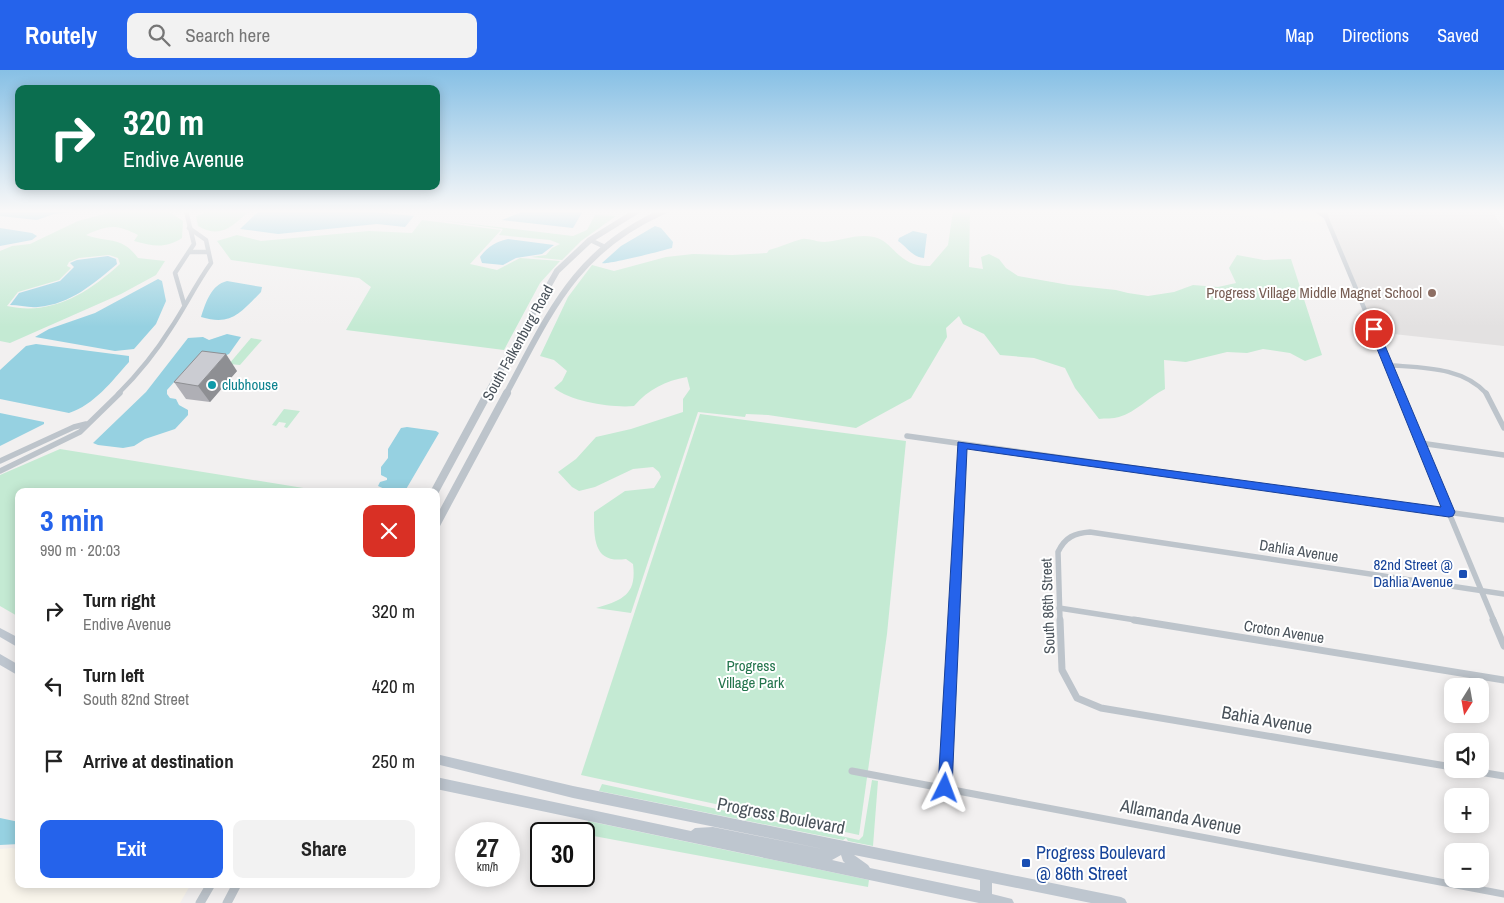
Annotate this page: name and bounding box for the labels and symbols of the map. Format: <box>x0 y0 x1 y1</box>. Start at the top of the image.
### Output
street label: South Falkenburg Road <box>477 281 558 404</box>
place label: Progress Village Middle Magnet School <box>1206 282 1422 303</box>
marker: Progress Village Middle Magnet School <box>1426 287 1438 299</box>
pin <box>1353 308 1395 350</box>
place label: clubhouse <box>222 374 278 395</box>
marker: clubhouse <box>206 379 218 391</box>
street label: Dahlia Avenue <box>1258 534 1340 567</box>
place label: 82nd Street @ Dahlia Avenue <box>1373 554 1453 592</box>
street label: South 86th Street <box>1035 557 1060 654</box>
marker: 82nd Street @ Dahlia Avenue <box>1457 568 1469 580</box>
street label: Croton Avenue <box>1242 615 1326 648</box>
park label: Progress Village Park <box>718 655 785 693</box>
north arrow <box>1444 678 1489 722</box>
street label: Bahia Avenue <box>1220 699 1314 740</box>
position arrow <box>918 761 970 813</box>
street label: Progress Boulevard <box>715 791 847 840</box>
street label: Allamanda Avenue <box>1117 792 1244 840</box>
speed limit sign: 30 <box>530 822 595 887</box>
place label: Progress Boulevard @ 86th Street <box>1036 840 1166 886</box>
marker: Progress Boulevard @ 86th Street <box>1020 857 1032 869</box>

